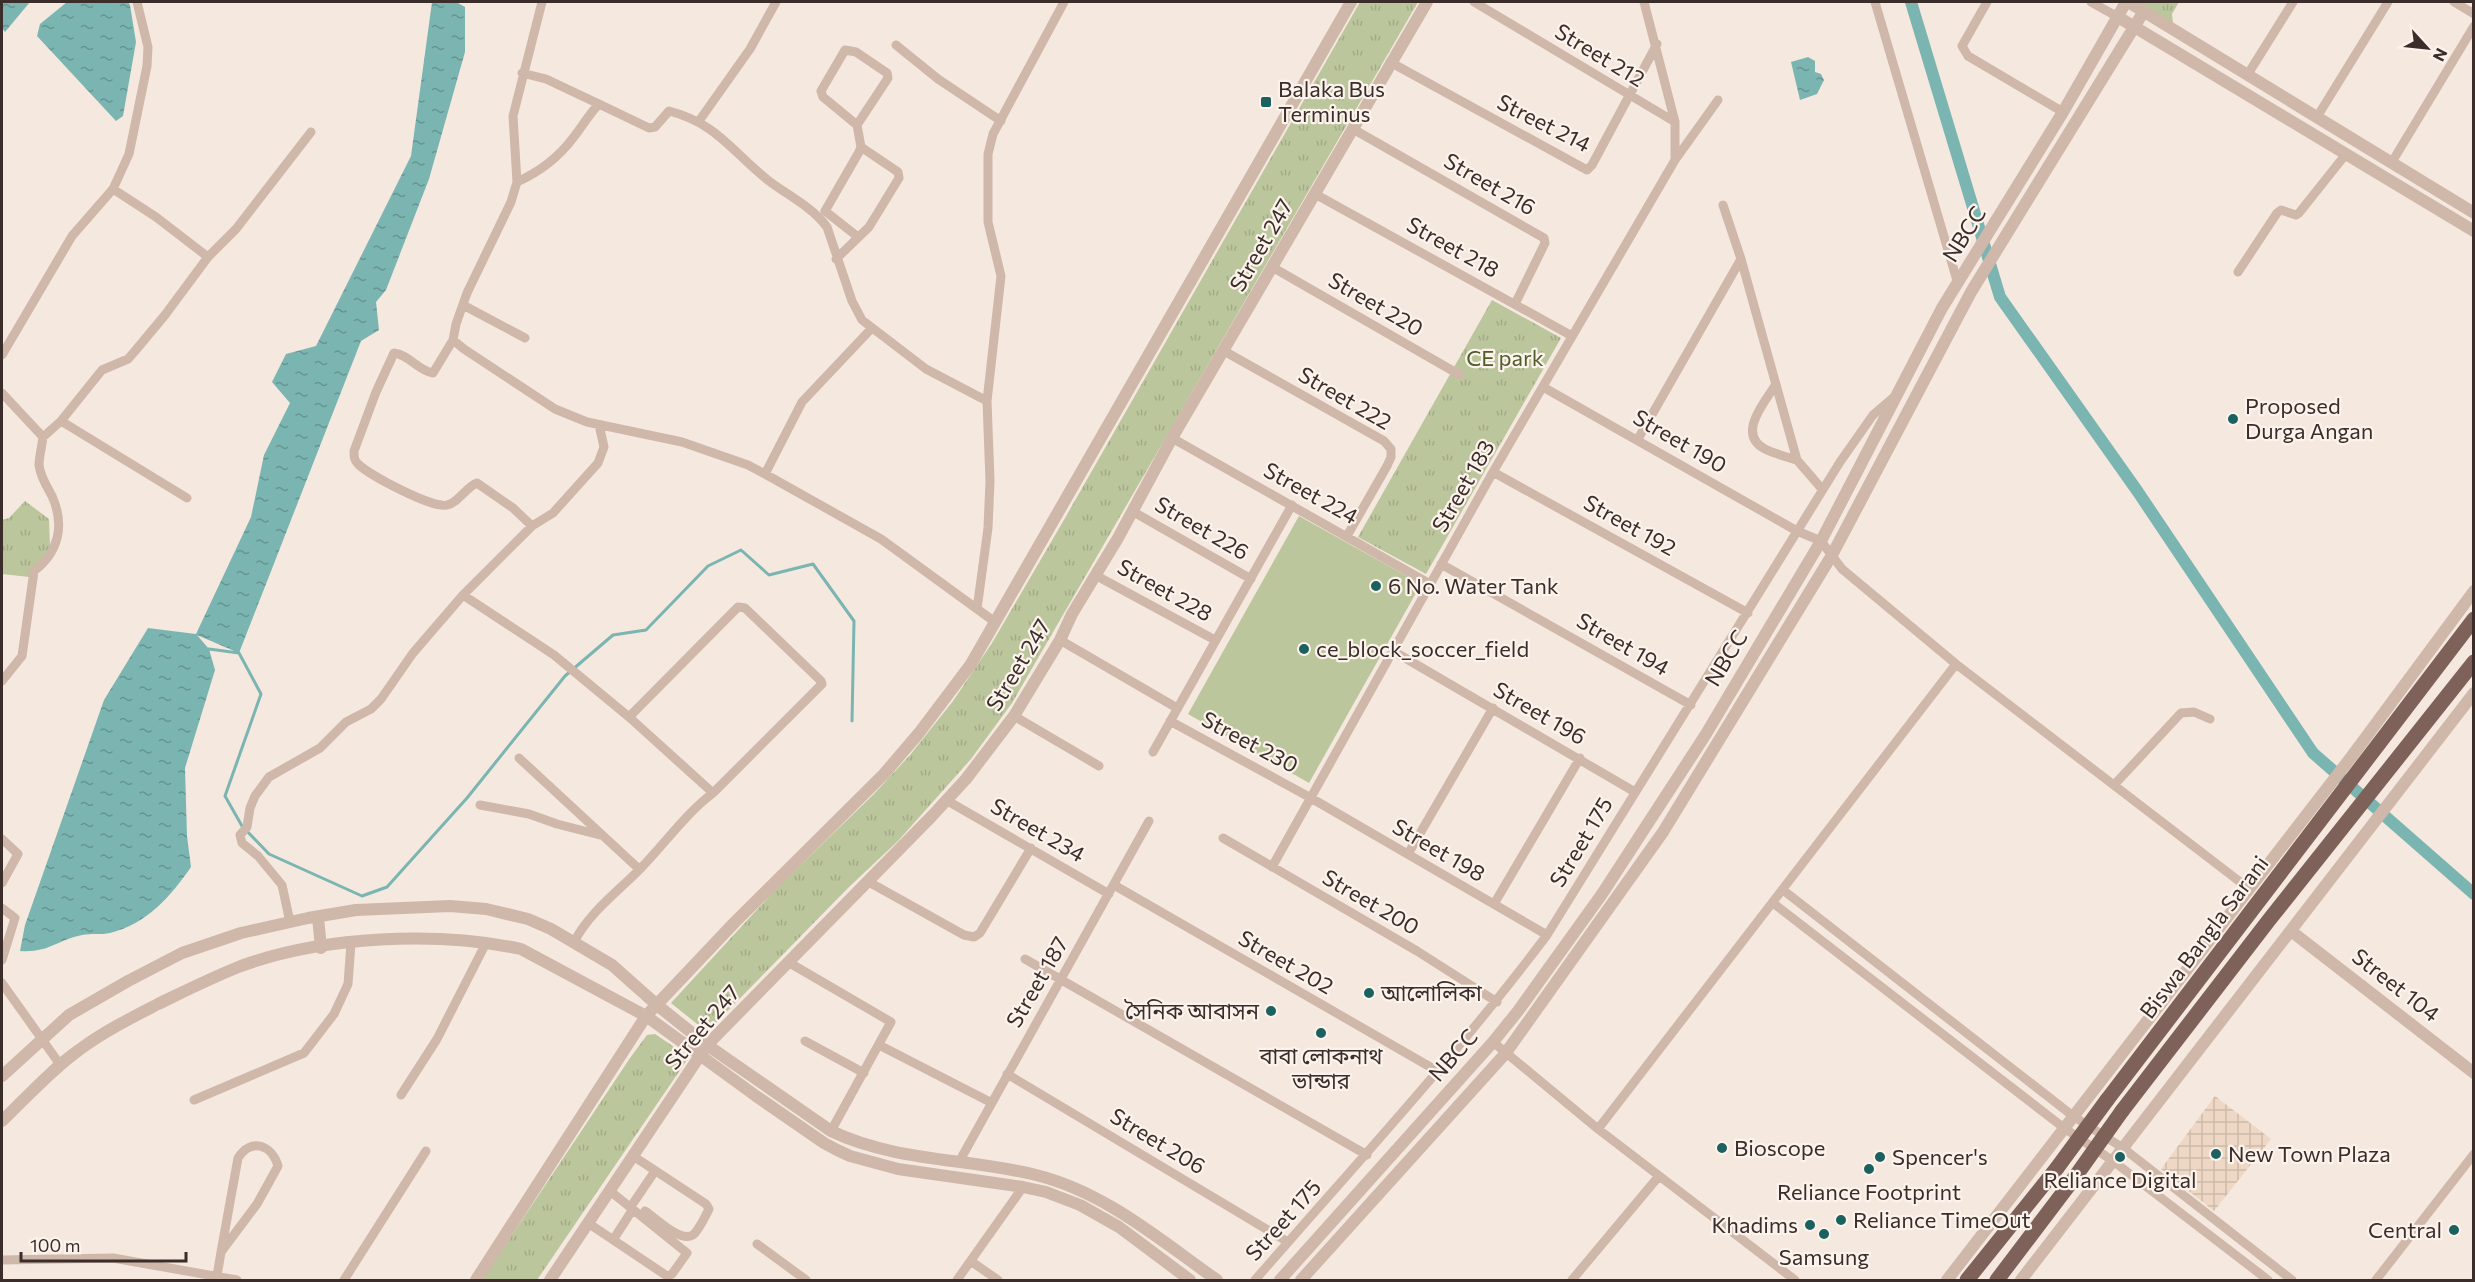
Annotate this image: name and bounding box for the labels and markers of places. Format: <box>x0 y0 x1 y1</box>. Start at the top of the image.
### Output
place label: Balaka Bus Terminus <box>1278 75 1385 127</box>
marker: Balaka Bus Terminus <box>1259 95 1273 109</box>
place label: Proposed Durga Angan <box>2245 392 2373 444</box>
marker: Proposed Durga Angan <box>2226 412 2240 426</box>
place label: 6 No. Water Tank <box>1388 572 1559 599</box>
marker: 6 No. Water Tank <box>1369 579 1383 593</box>
place label: ce_block_soccer_field <box>1316 635 1529 662</box>
marker: ce_block_soccer_field <box>1297 642 1311 656</box>
place label: আলোলিকা <box>1380 979 1483 1006</box>
marker: আলোলিকা <box>1362 986 1376 1000</box>
place label: সৈনিক আবাসন <box>1124 997 1260 1024</box>
marker: সৈনিক আবাসন <box>1264 1004 1278 1018</box>
marker: বাবা লোকনাথ ভান্ডার <box>1314 1026 1328 1040</box>
place label: বাবা লোকনাথ ভান্ডার <box>1258 1042 1383 1094</box>
place label: Bioscope <box>1734 1134 1825 1161</box>
place label: New Town Plaza <box>2228 1140 2391 1167</box>
marker: Bioscope <box>1715 1141 1729 1155</box>
place label: Spencer's <box>1892 1143 1988 1170</box>
marker: New Town Plaza <box>2209 1147 2223 1161</box>
marker: Spencer's <box>1873 1150 1887 1164</box>
marker: Reliance Digital <box>2113 1150 2127 1164</box>
marker: Reliance Footprint <box>1862 1162 1876 1176</box>
place label: Reliance Digital <box>2043 1166 2197 1193</box>
place label: Reliance Footprint <box>1777 1178 1961 1205</box>
place label: Reliance TimeOut <box>1853 1206 2031 1233</box>
place label: Khadims <box>1712 1211 1798 1238</box>
marker: Reliance TimeOut <box>1834 1213 1848 1227</box>
place label: Central <box>2368 1216 2442 1243</box>
marker: Khadims <box>1803 1218 1817 1232</box>
marker: Central <box>2447 1223 2461 1237</box>
marker: Samsung <box>1817 1227 1831 1241</box>
place label: Samsung <box>1779 1243 1869 1270</box>

